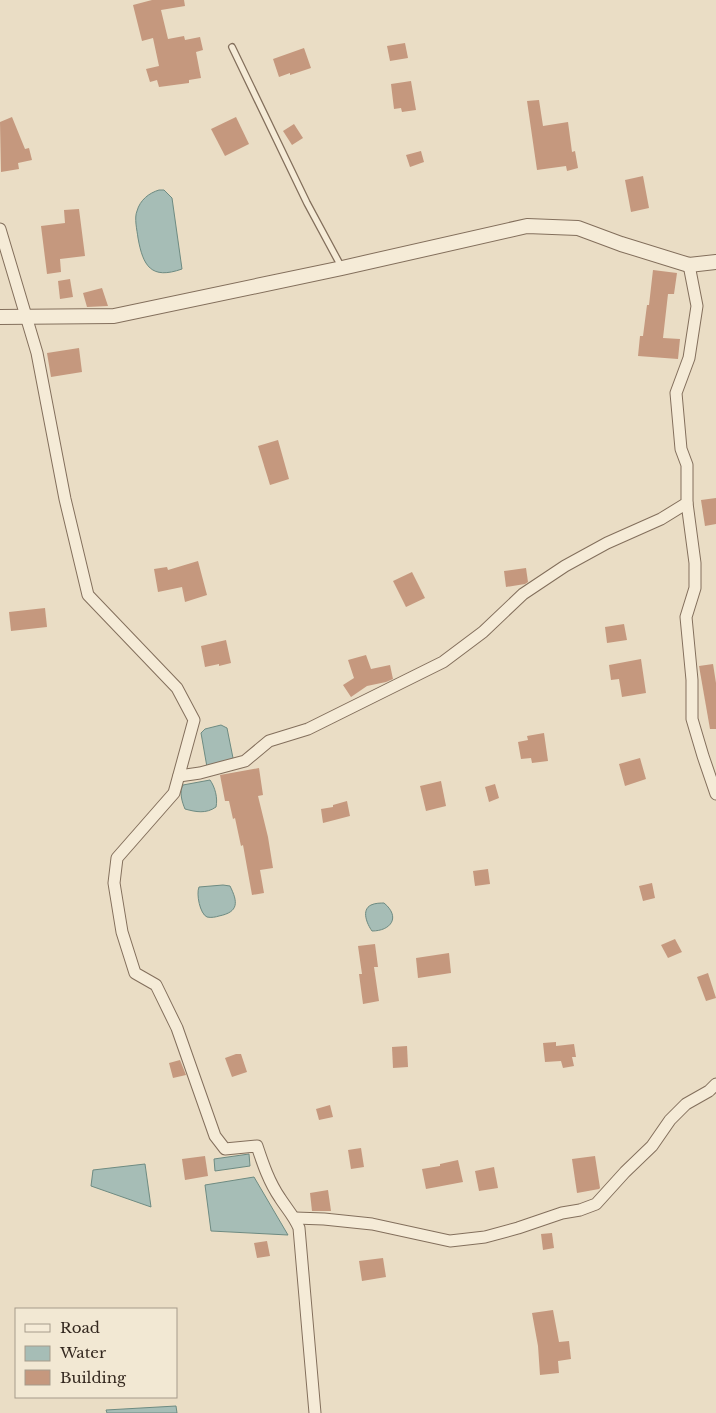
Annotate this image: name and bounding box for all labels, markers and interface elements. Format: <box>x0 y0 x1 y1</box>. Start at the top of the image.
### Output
legend <box>15 1308 178 1398</box>
text: Road <box>60 1318 100 1337</box>
text: Water <box>59 1343 107 1362</box>
text: Building <box>60 1368 127 1387</box>

